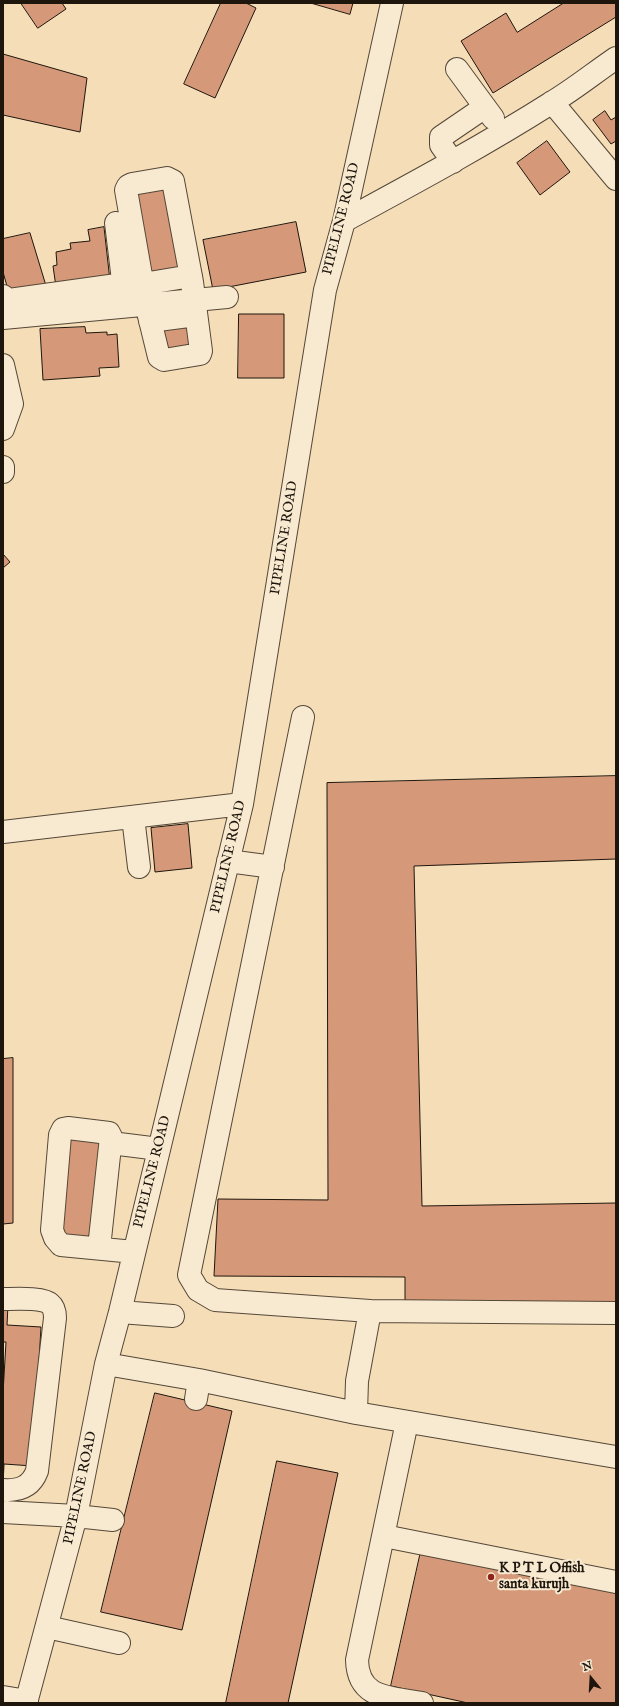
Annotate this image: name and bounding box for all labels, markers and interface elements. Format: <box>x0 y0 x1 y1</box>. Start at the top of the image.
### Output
street label: PIPELINE ROAD <box>320 161 364 277</box>
street label: PIPELINE ROAD <box>268 480 302 596</box>
street label: PIPELINE ROAD <box>208 799 250 915</box>
street label: PIPELINE ROAD <box>131 1114 175 1230</box>
street label: PIPELINE ROAD <box>61 1430 101 1546</box>
place label: K P T L Offish santa kurujh <box>499 1561 585 1594</box>
marker: K P T L Offish santa kurujh <box>486 1572 496 1582</box>
north arrow <box>571 1658 611 1698</box>
text: N <box>581 1658 594 1675</box>

